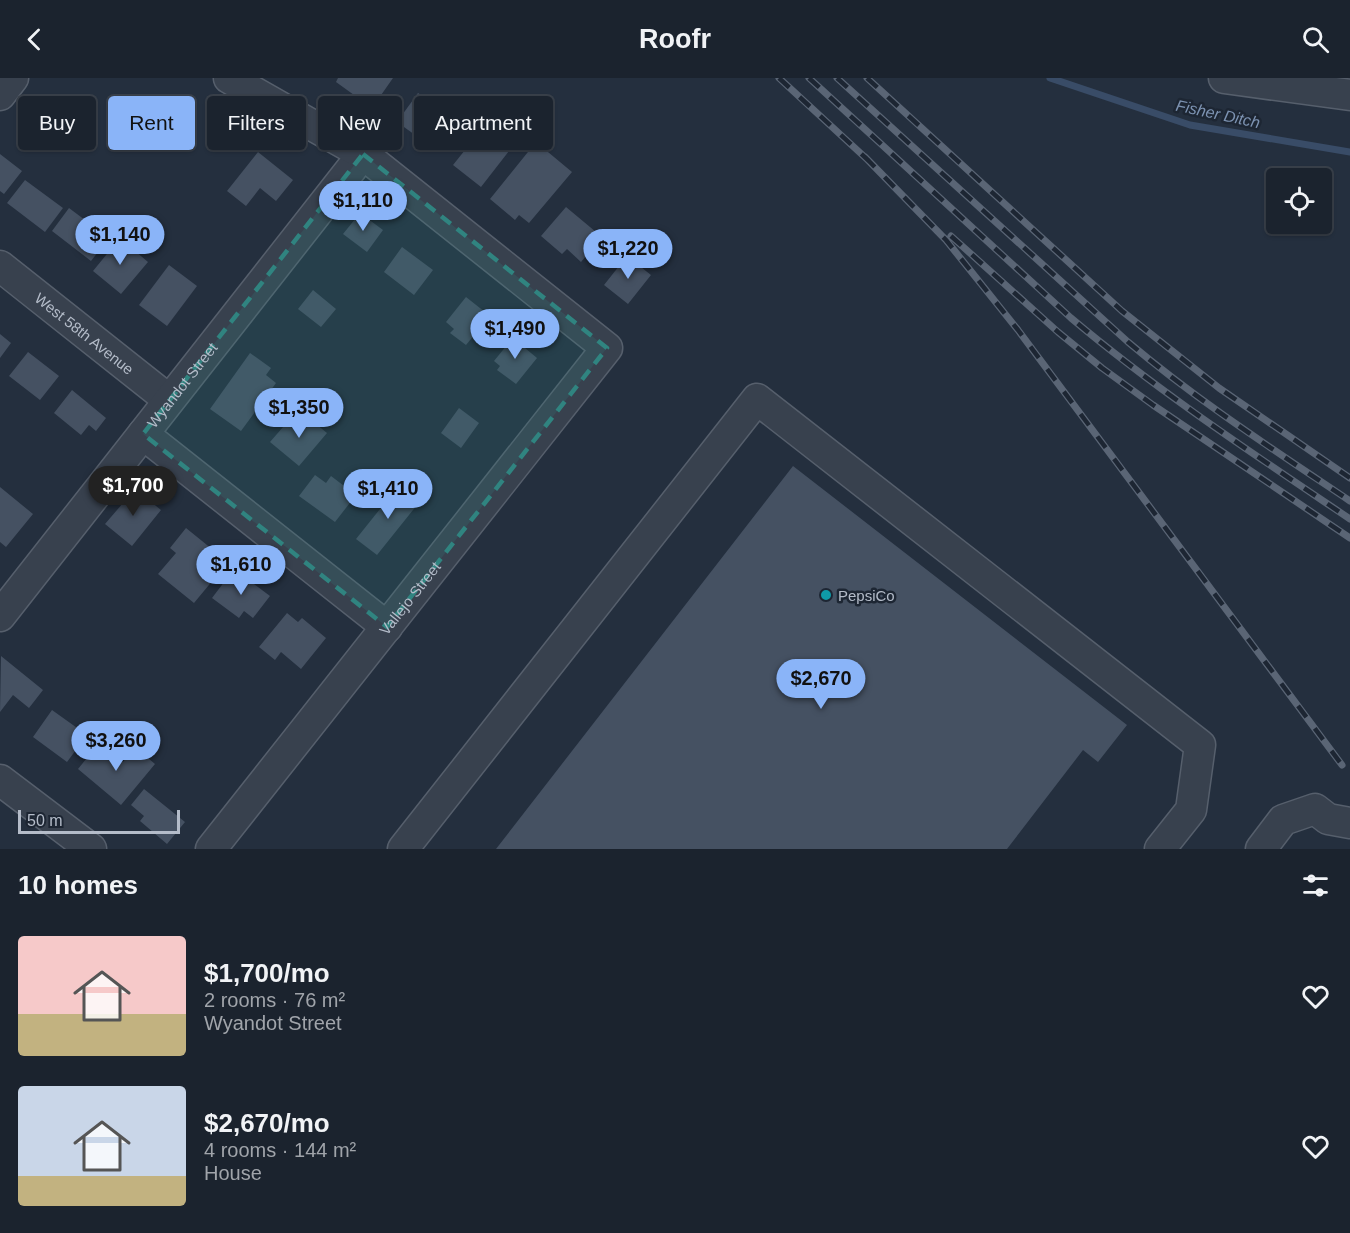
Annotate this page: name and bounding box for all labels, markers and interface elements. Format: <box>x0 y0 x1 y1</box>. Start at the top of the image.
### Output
icon: back <box>18 23 51 56</box>
icon: search <box>1299 23 1332 56</box>
text: Roofr <box>639 24 711 54</box>
chip: Buy <box>18 96 96 150</box>
chip: Rent <box>108 96 195 150</box>
chip: Filters <box>207 96 306 150</box>
chip: New <box>318 96 402 150</box>
chip: Apartment <box>414 96 553 150</box>
water label: Fisher Ditch <box>1174 97 1262 131</box>
map controls <box>1266 168 1332 234</box>
button: locate <box>1266 168 1332 234</box>
pin: $1,110 <box>314 181 412 232</box>
text: $1,110 <box>333 189 393 211</box>
pin: $1,140 <box>71 215 169 266</box>
text: $1,140 <box>89 223 151 245</box>
pin: $1,220 <box>579 229 677 280</box>
text: $1,220 <box>597 237 659 259</box>
street label: West 58th Avenue <box>32 289 137 377</box>
pin: $1,490 <box>466 309 564 360</box>
text: $1,490 <box>484 317 546 339</box>
street label: Wyandot Street <box>143 338 221 431</box>
pin: $1,350 <box>250 388 348 439</box>
text: $1,350 <box>268 396 330 418</box>
pin: $1,700 <box>84 466 182 517</box>
pin: $1,410 <box>339 469 437 520</box>
text: $1,700 <box>102 474 164 496</box>
text: $1,410 <box>357 477 419 499</box>
pin: $1,610 <box>192 545 290 596</box>
text: $1,610 <box>210 553 272 575</box>
street label: Vallejo Street <box>375 557 444 638</box>
place label: PepsiCo <box>838 587 895 604</box>
marker: PepsiCo <box>819 588 833 602</box>
pin: $2,670 <box>772 659 870 710</box>
text: $2,670 <box>790 667 852 689</box>
pin: $3,260 <box>67 721 165 772</box>
text: $3,260 <box>85 729 147 751</box>
scale bar <box>18 807 180 834</box>
text: 50 m <box>27 812 63 829</box>
icon: filters <box>1299 869 1332 902</box>
text: 10 homes <box>18 870 138 900</box>
text: $1,700/mo <box>204 958 330 988</box>
icon: home <box>66 960 138 1032</box>
icon: heart <box>1299 980 1332 1013</box>
text: 2 rooms · 76 m² <box>204 989 345 1011</box>
text: Wyandot Street <box>204 1012 342 1034</box>
text: $2,670/mo <box>204 1108 330 1138</box>
icon: home <box>66 1110 138 1182</box>
icon: heart <box>1299 1130 1332 1163</box>
text: 4 rooms · 144 m² <box>204 1139 356 1161</box>
text: House <box>204 1162 262 1184</box>

